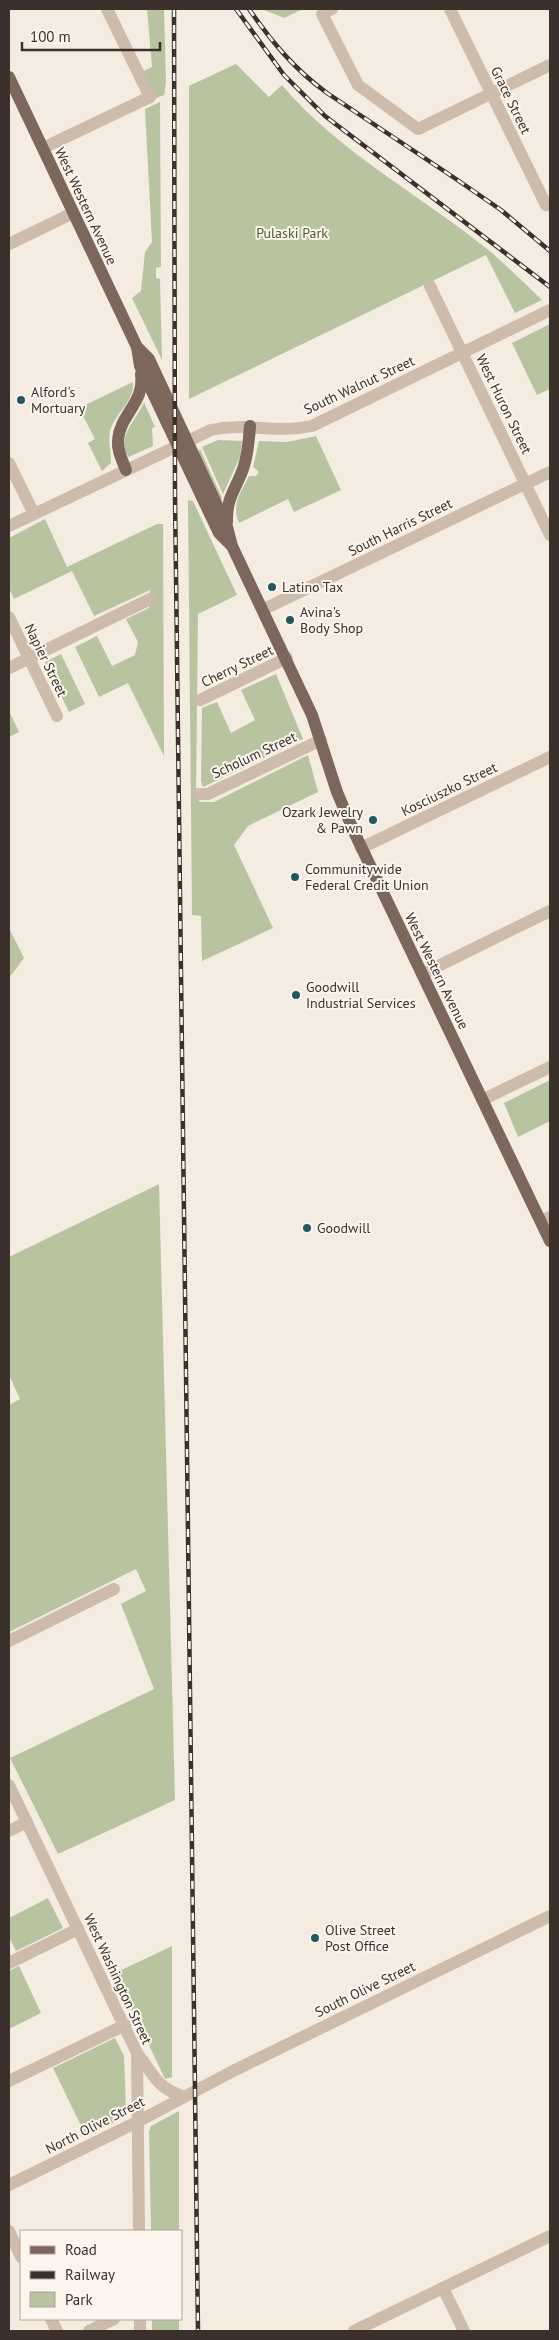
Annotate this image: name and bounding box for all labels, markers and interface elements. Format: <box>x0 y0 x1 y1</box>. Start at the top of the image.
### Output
scale bar <box>22 20 160 52</box>
text: 100 m <box>30 27 71 46</box>
street label: Grace Street <box>487 63 535 137</box>
street label: West Western Avenue <box>51 144 121 268</box>
park label: Pulaski Park <box>256 224 328 242</box>
street label: South Walnut Street <box>301 351 417 418</box>
street label: West Huron Street <box>472 351 536 457</box>
place label: Alford's Mortuary <box>31 383 86 417</box>
marker: Alford's Mortuary <box>15 394 27 406</box>
street label: South Harris Street <box>345 494 455 560</box>
place label: Latino Tax <box>282 578 343 596</box>
marker: Latino Tax <box>266 581 278 593</box>
place label: Avina's Body Shop <box>300 603 363 637</box>
marker: Avina's Body Shop <box>284 614 296 626</box>
street label: Napier Street <box>21 621 72 700</box>
street label: Cherry Street <box>198 641 276 691</box>
street label: Scholum Street <box>209 727 299 782</box>
street label: Kosciuszko Street <box>398 758 500 820</box>
place label: Ozark Jewelry & Pawn <box>282 803 363 837</box>
marker: Ozark Jewelry & Pawn <box>367 814 379 826</box>
place label: Communitywide Federal Credit Union <box>305 860 429 894</box>
marker: Communitywide Federal Credit Union <box>289 871 301 883</box>
street label: West Western Avenue <box>401 910 473 1032</box>
place label: Goodwill Industrial Services <box>306 978 416 1012</box>
marker: Goodwill Industrial Services <box>290 989 302 1001</box>
place label: Goodwill <box>317 1219 370 1237</box>
marker: Goodwill <box>301 1222 313 1234</box>
street label: West Washington Street <box>80 1911 156 2047</box>
place label: Olive Street Post Office <box>325 1921 396 1955</box>
marker: Olive Street Post Office <box>309 1932 321 1944</box>
street label: South Olive Street <box>312 1957 418 2021</box>
street label: North Olive Street <box>42 2092 148 2158</box>
legend <box>20 2230 182 2320</box>
text: Road <box>65 2240 97 2259</box>
text: Railway <box>65 2265 115 2284</box>
text: Park <box>65 2290 93 2309</box>

